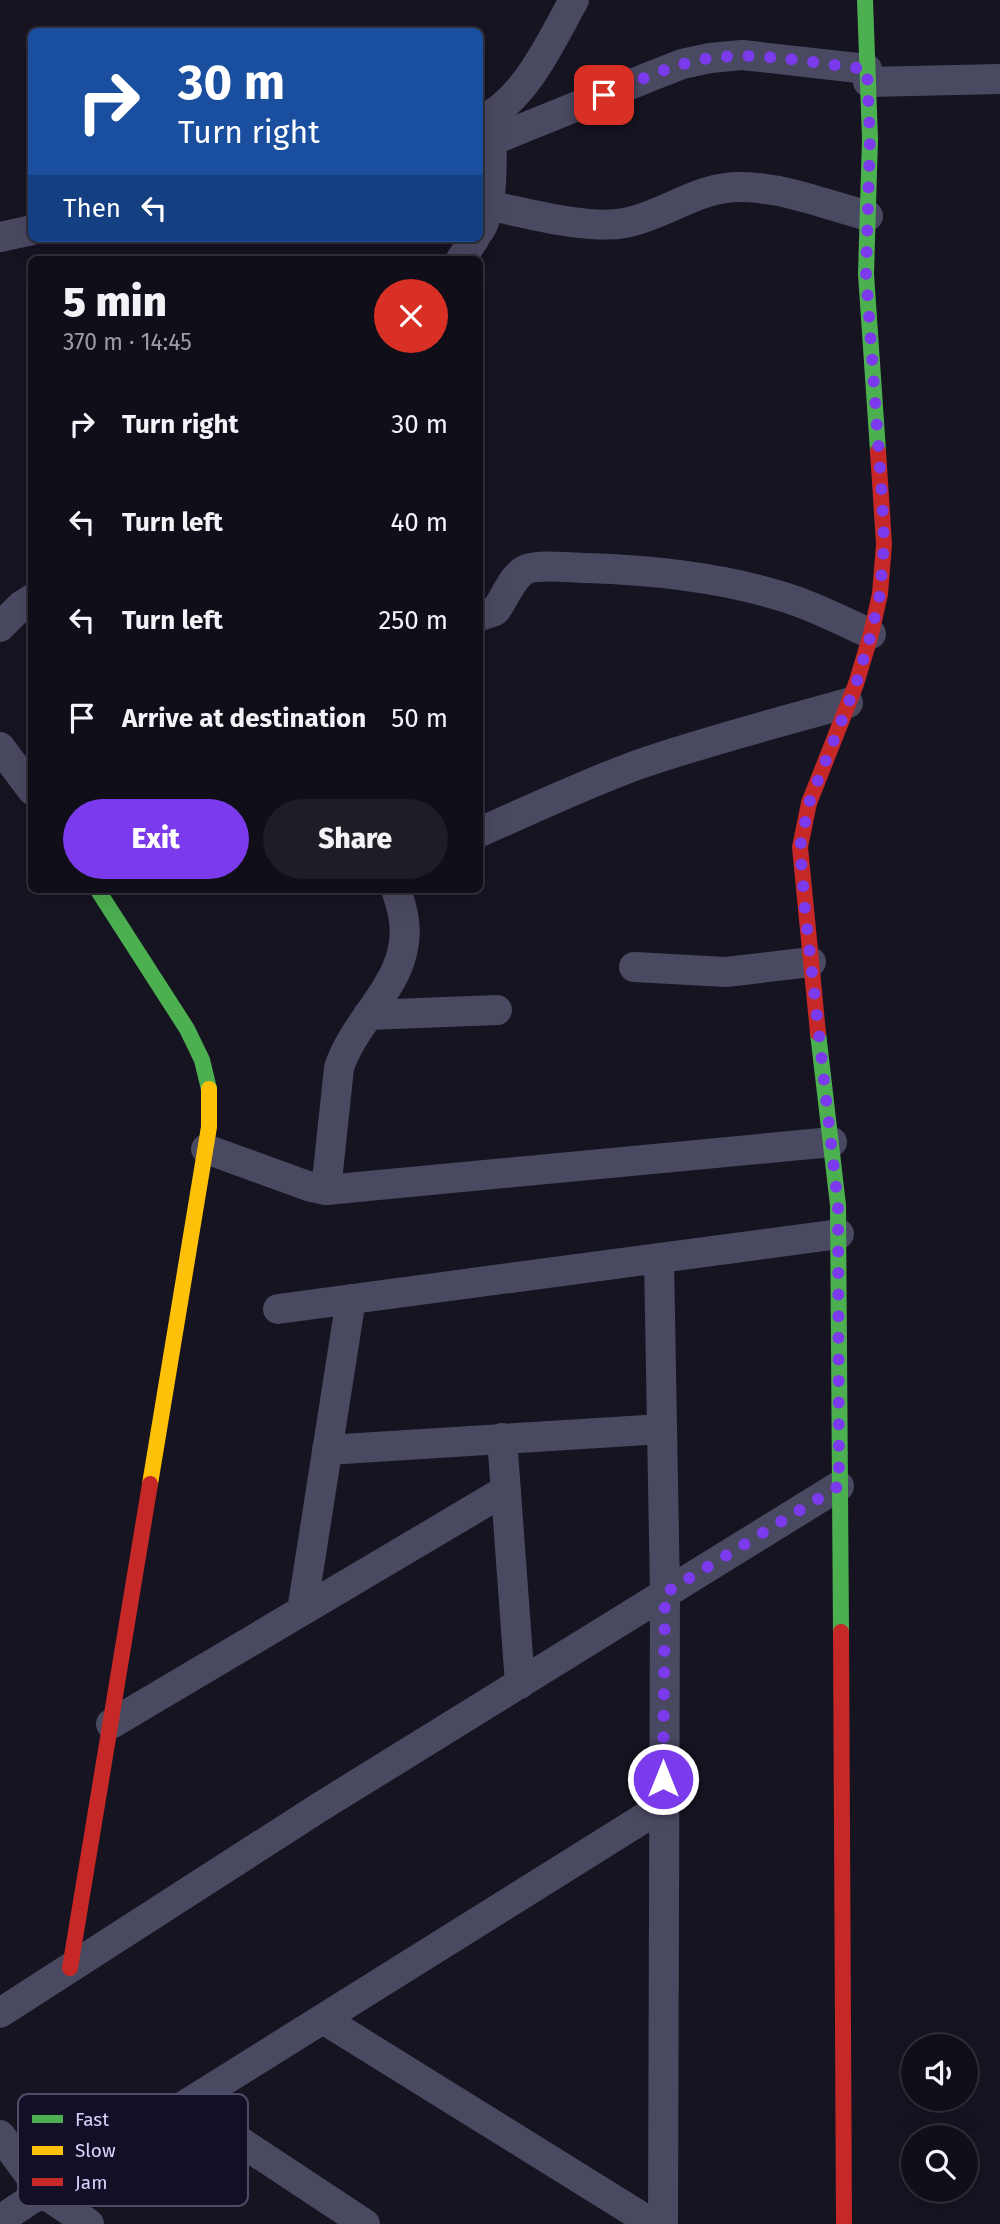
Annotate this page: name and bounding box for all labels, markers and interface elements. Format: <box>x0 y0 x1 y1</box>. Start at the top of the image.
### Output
text: 30 m <box>178 53 285 112</box>
icon: right <box>63 56 154 147</box>
pin <box>574 65 634 125</box>
icon: arrive <box>585 76 623 114</box>
text: Turn right <box>178 113 320 151</box>
icon: left <box>135 189 173 227</box>
text: Then <box>63 193 121 224</box>
text: 5 min <box>63 277 167 327</box>
button: close <box>374 279 448 353</box>
text: 370 m · 14:45 <box>63 328 192 356</box>
icon: right <box>63 405 101 443</box>
text: Turn right <box>122 409 239 440</box>
text: 30 m <box>391 409 448 440</box>
icon: left <box>63 503 101 541</box>
text: Turn left <box>122 507 223 538</box>
text: 40 m <box>390 507 448 538</box>
icon: left <box>63 601 101 639</box>
text: Turn left <box>122 605 223 636</box>
text: 250 m <box>378 605 448 636</box>
icon: arrive <box>63 699 101 737</box>
text: Arrive at destination <box>122 703 366 734</box>
text: 50 m <box>391 703 448 734</box>
button: Exit <box>63 799 249 879</box>
button: Share <box>263 799 448 879</box>
position arrow <box>626 1742 700 1816</box>
map controls <box>901 2034 978 2202</box>
button: sound <box>901 2034 978 2111</box>
legend <box>18 2094 248 2206</box>
text: Fast <box>75 2108 109 2131</box>
button: search <box>901 2125 978 2202</box>
text: Slow <box>75 2139 116 2162</box>
text: Jam <box>75 2171 107 2194</box>

